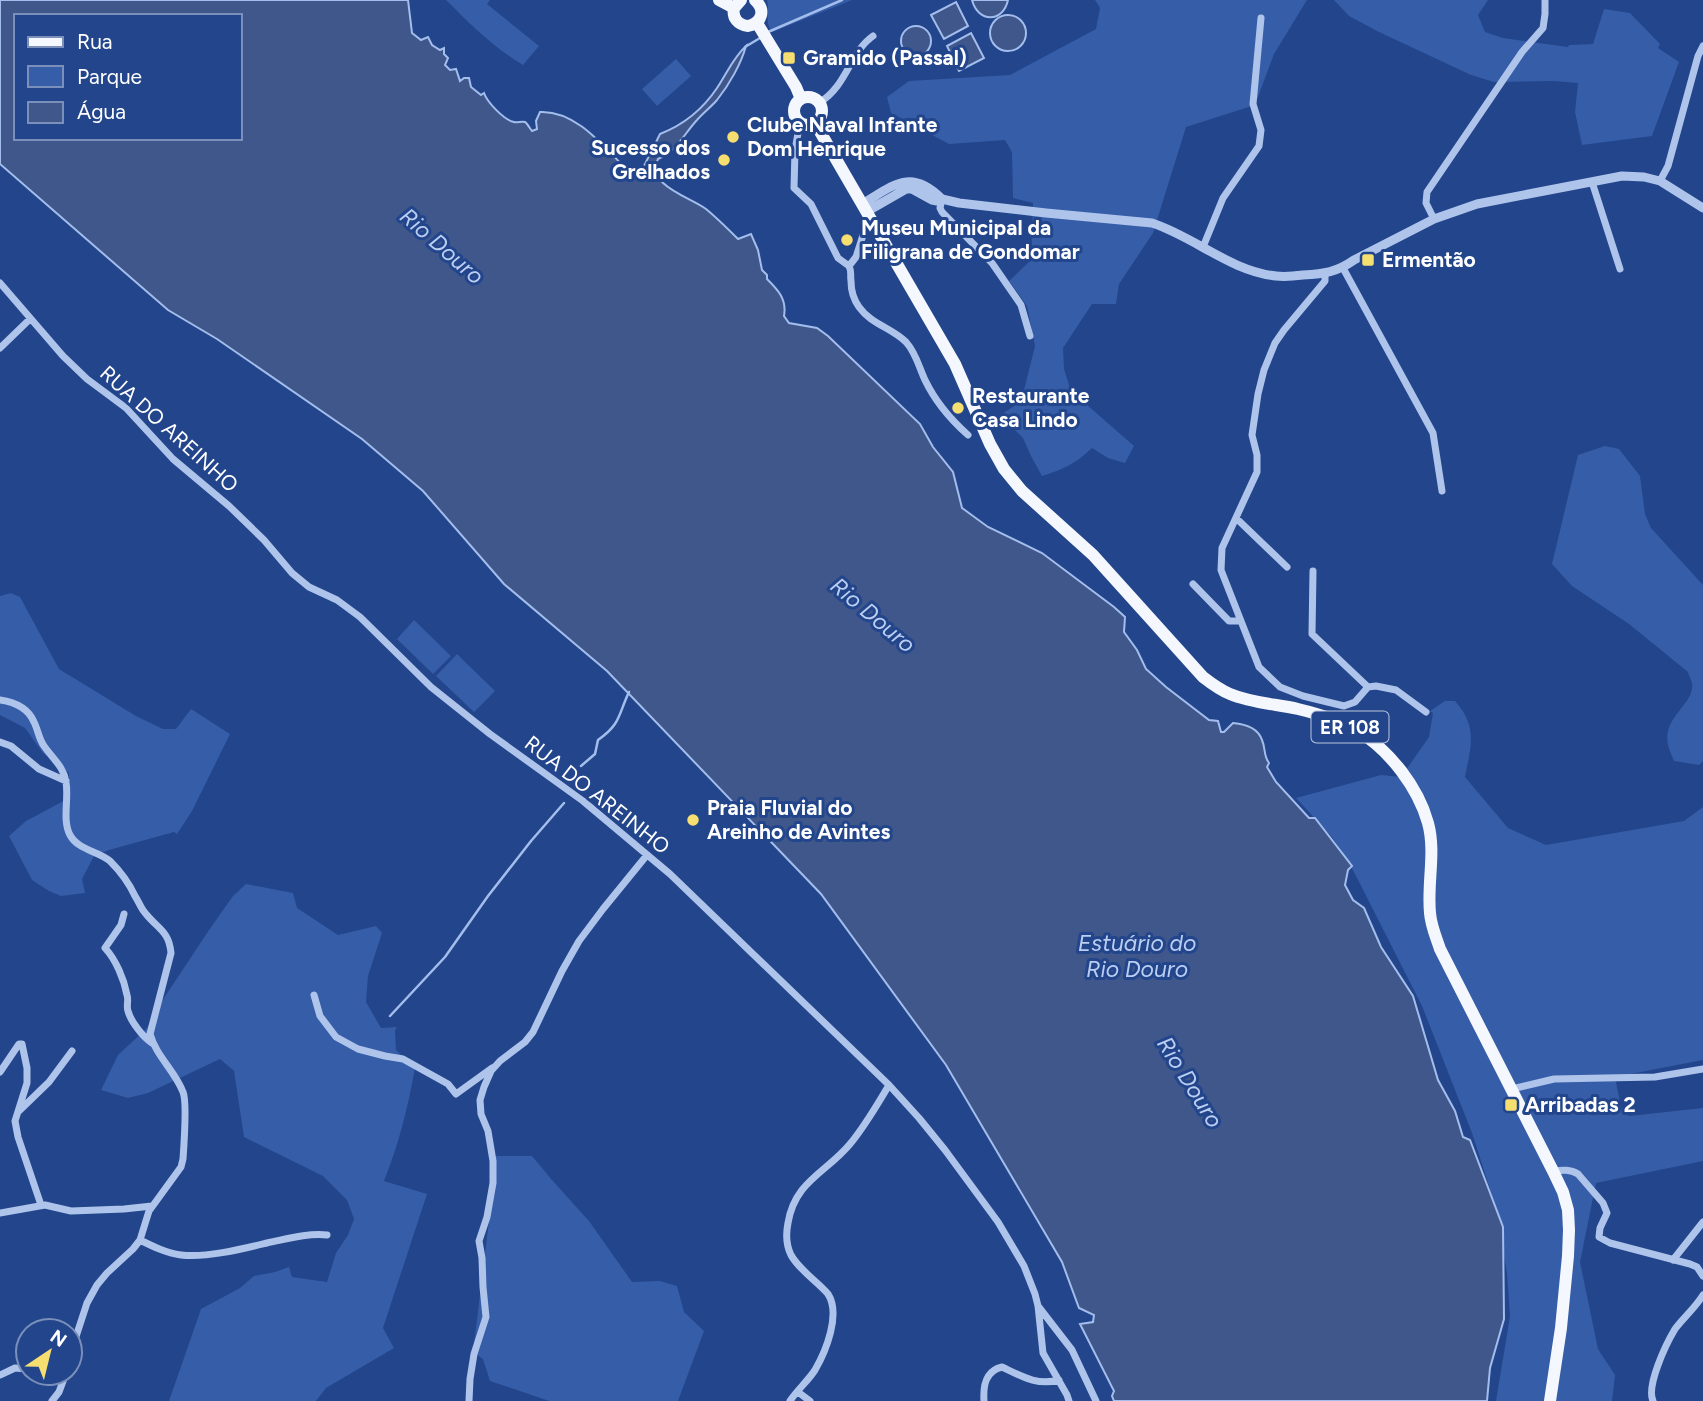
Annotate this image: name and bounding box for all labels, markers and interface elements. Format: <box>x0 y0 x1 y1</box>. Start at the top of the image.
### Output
legend <box>14 14 242 140</box>
text: Rua <box>77 29 113 54</box>
place label: Gramido (Passal) <box>803 45 967 70</box>
marker: Gramido (Passal) <box>781 50 797 66</box>
text: Parque <box>77 64 142 89</box>
text: Água <box>77 99 126 124</box>
place label: Clube Naval Infante Dom Henrique <box>747 112 938 161</box>
marker: Clube Naval Infante Dom Henrique <box>725 129 741 145</box>
place label: Sucesso dos Grelhados <box>591 135 710 184</box>
marker: Sucesso dos Grelhados <box>716 152 732 168</box>
water label: Rio Douro <box>394 202 490 290</box>
place label: Museu Municipal da Filigrana de Gondomar <box>861 215 1080 264</box>
marker: Museu Municipal da Filigrana de Gondomar <box>839 232 855 248</box>
place label: Ermentão <box>1382 247 1476 272</box>
marker: Ermentão <box>1360 252 1376 268</box>
street label: RUA DO AREINHO <box>95 360 244 497</box>
place label: Restaurante Casa Lindo <box>972 383 1090 432</box>
marker: Restaurante Casa Lindo <box>950 400 966 416</box>
water label: Rio Douro <box>825 571 921 659</box>
road number: ER 108 <box>1312 712 1388 742</box>
street label: RUA DO AREINHO <box>520 730 675 859</box>
place label: Praia Fluvial do Areinho de Avintes <box>707 795 890 844</box>
marker: Praia Fluvial do Areinho de Avintes <box>685 812 701 828</box>
water label: Estuário do Rio Douro <box>1078 929 1196 983</box>
water label: Rio Douro <box>1151 1031 1229 1133</box>
place label: Arribadas 2 <box>1525 1092 1636 1117</box>
marker: Arribadas 2 <box>1503 1097 1519 1113</box>
north arrow <box>14 1317 84 1387</box>
text: N <box>46 1325 71 1352</box>

